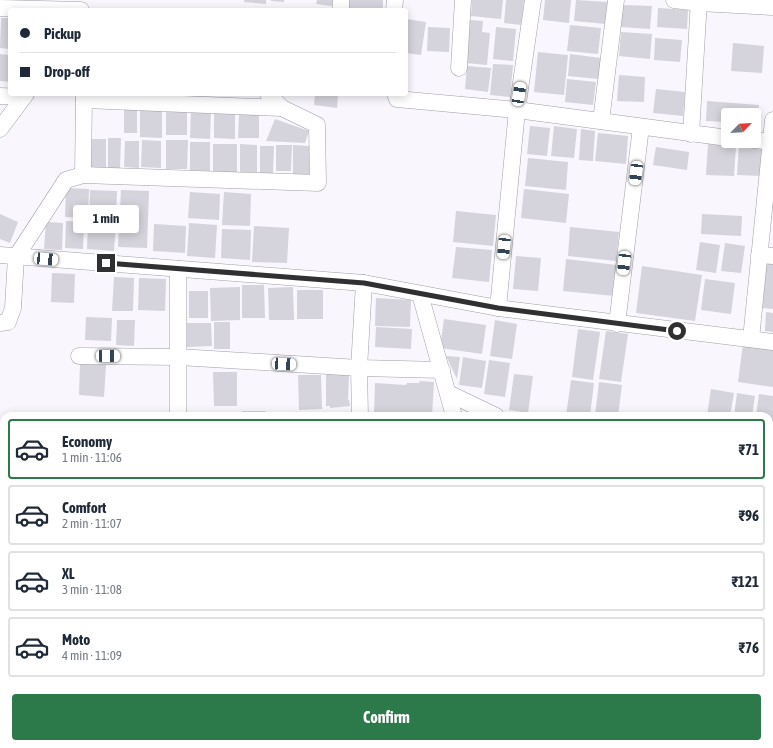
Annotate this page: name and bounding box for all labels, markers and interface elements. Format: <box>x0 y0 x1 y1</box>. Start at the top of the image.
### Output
text: Pickup <box>44 25 81 42</box>
text: Drop-off <box>44 63 90 80</box>
car <box>511 81 527 107</box>
north arrow <box>721 108 761 148</box>
map controls <box>721 108 761 148</box>
car <box>629 160 643 186</box>
callout: 1 min <box>73 205 139 233</box>
text: 1 min <box>93 211 119 226</box>
car <box>497 234 511 260</box>
car <box>617 250 631 276</box>
car <box>34 252 58 266</box>
route end <box>97 254 115 272</box>
route start <box>668 322 686 340</box>
car <box>96 350 120 362</box>
car <box>272 357 296 371</box>
icon: car <box>14 431 50 467</box>
text: Economy <box>62 433 112 450</box>
text: ₹71 <box>738 441 759 458</box>
text: 1 min · 11:06 <box>62 450 122 465</box>
icon: car <box>14 497 50 533</box>
text: Comfort <box>62 499 106 516</box>
text: ₹96 <box>738 507 759 524</box>
text: 2 min · 11:07 <box>62 516 122 531</box>
icon: car <box>14 563 50 599</box>
text: XL <box>62 565 75 582</box>
text: ₹121 <box>731 573 759 590</box>
text: 3 min · 11:08 <box>62 582 122 597</box>
icon: car <box>14 629 50 665</box>
text: Moto <box>62 631 90 648</box>
text: ₹76 <box>738 639 759 656</box>
text: 4 min · 11:09 <box>62 648 122 663</box>
button: Confirm <box>12 694 761 740</box>

